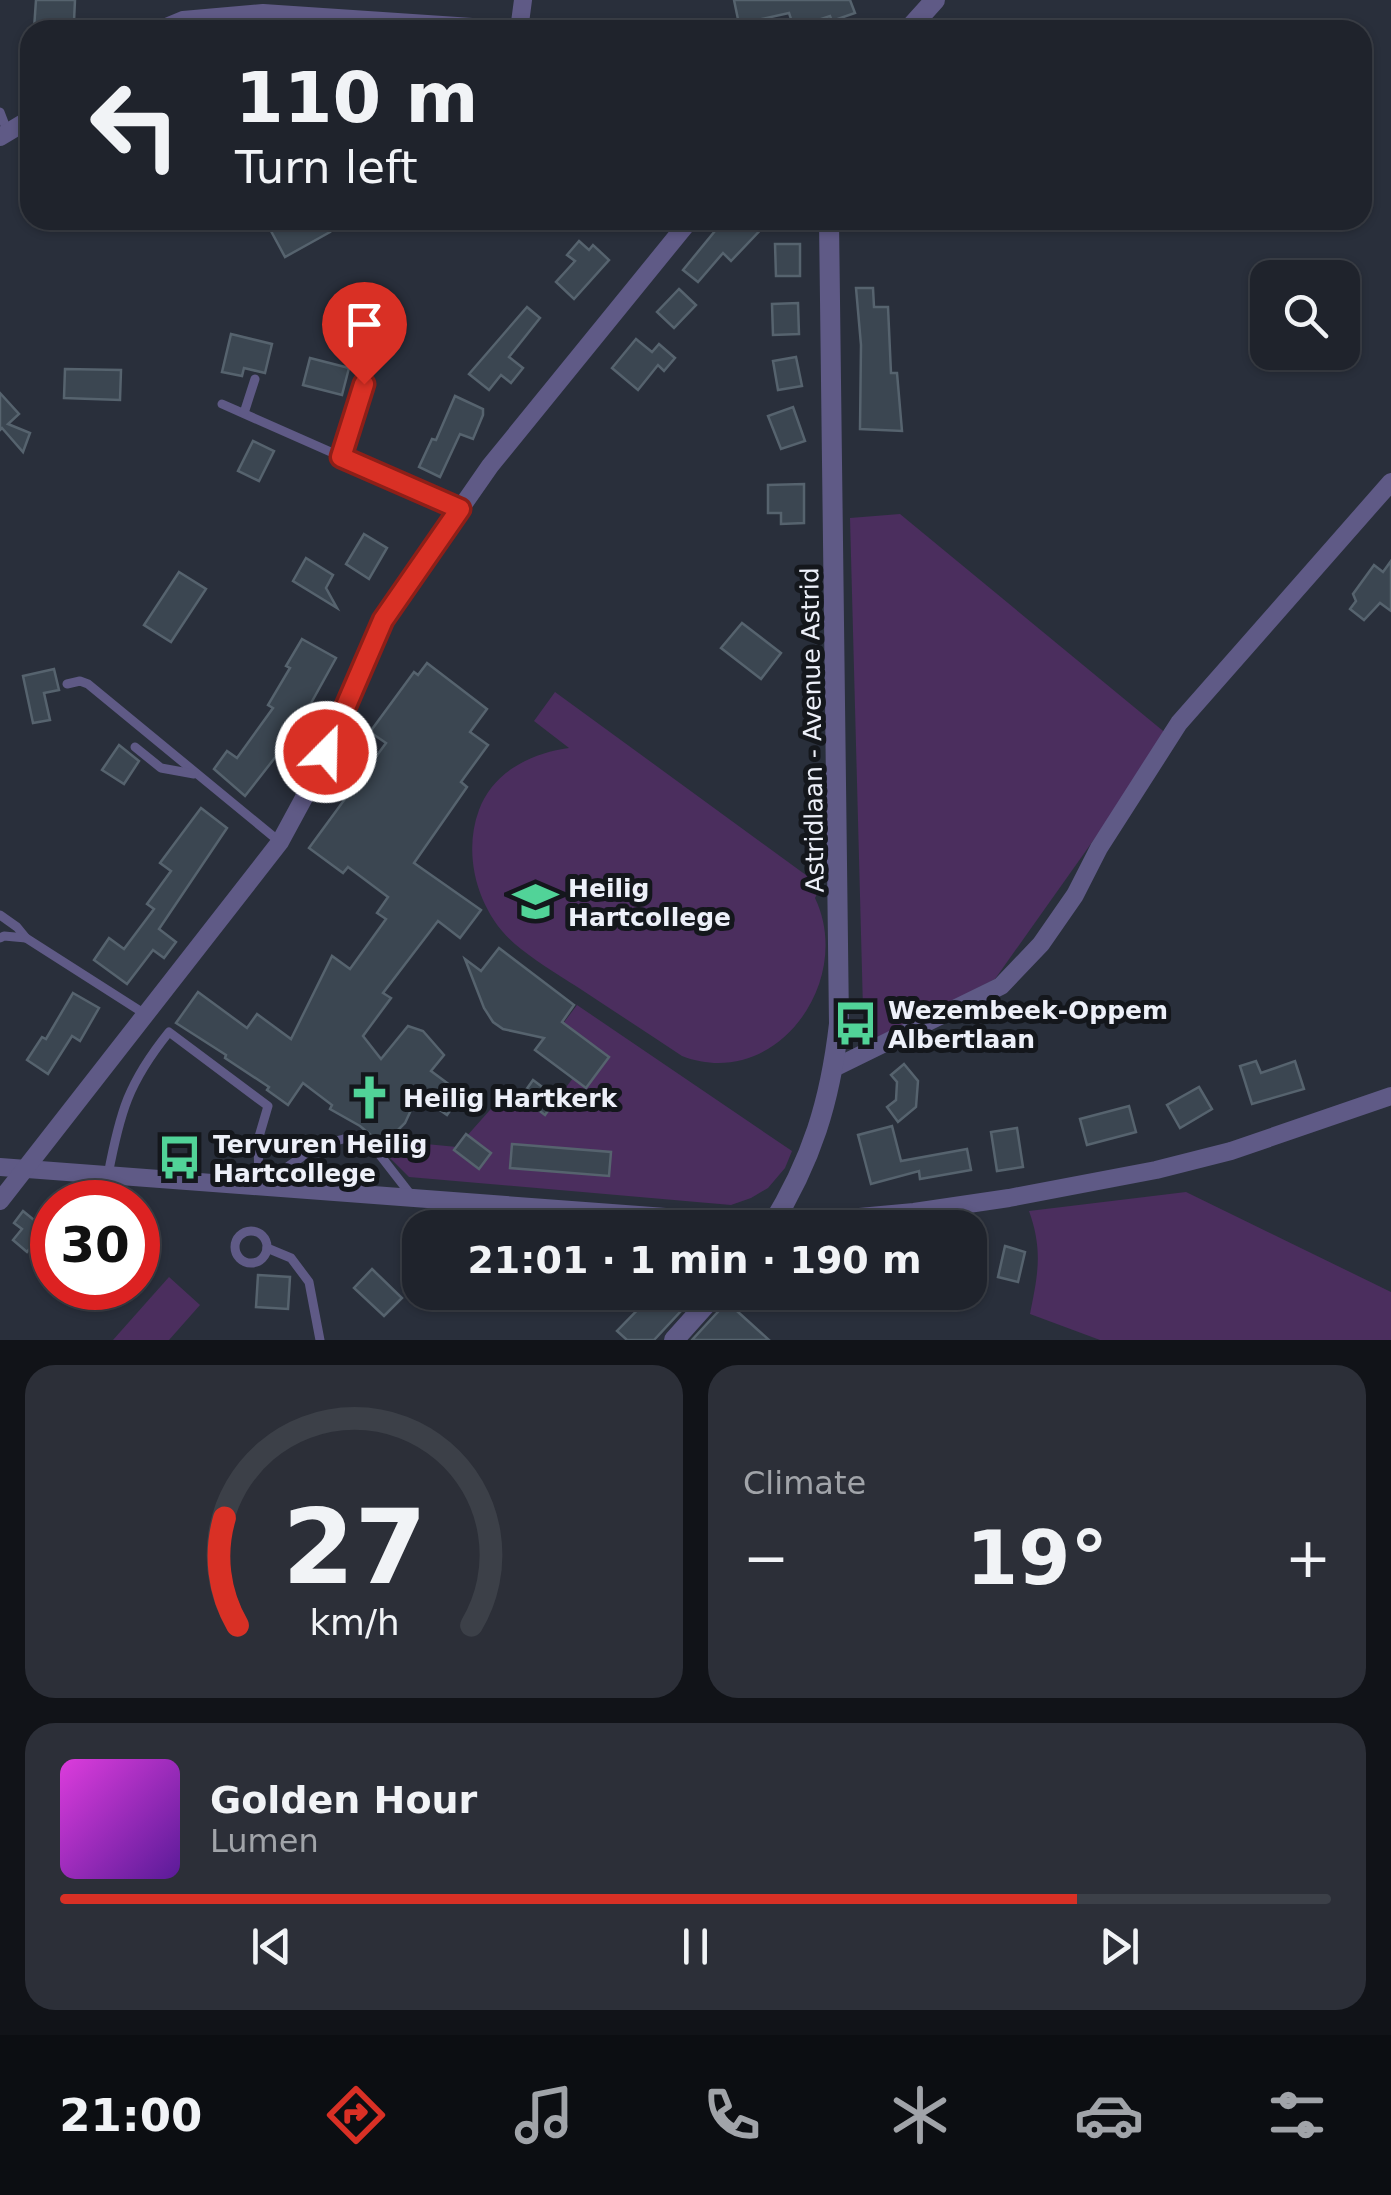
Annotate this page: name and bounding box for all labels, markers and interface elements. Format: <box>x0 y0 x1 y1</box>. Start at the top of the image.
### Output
text: 110 m <box>235 57 478 139</box>
icon: left <box>70 60 200 190</box>
text: Turn left <box>235 141 418 194</box>
map controls <box>1250 260 1360 370</box>
button: search <box>1250 260 1360 370</box>
pin <box>322 282 407 385</box>
icon: arrive <box>337 297 392 352</box>
street label: Astridlaan - Avenue Astrid <box>795 567 830 893</box>
position arrow <box>274 700 378 804</box>
place label: Heilig Hartcollege <box>568 874 731 932</box>
school or university icon: Heilig Hartcollege <box>511 878 559 926</box>
place label: Wezembeek-Oppem Albertlaan <box>888 996 1168 1054</box>
bus stop icon: Wezembeek-Oppem Albertlaan <box>831 1000 879 1048</box>
church icon: Heilig Hartkerk <box>346 1074 394 1122</box>
place label: Heilig Hartkerk <box>403 1084 618 1113</box>
place label: Tervuren Heilig Hartcollege <box>213 1130 427 1188</box>
bus stop icon: Tervuren Heilig Hartcollege <box>156 1134 204 1182</box>
speed limit sign: 30 <box>30 1180 160 1310</box>
text: 21:01 · 1 min · 190 m <box>467 1238 922 1282</box>
text: Climate <box>743 1464 866 1502</box>
text: 27 <box>282 1486 426 1608</box>
text: 19° <box>966 1514 1108 1602</box>
text: − <box>743 1526 789 1590</box>
text: + <box>1285 1526 1331 1590</box>
text: km/h <box>309 1602 399 1643</box>
text: Golden Hour <box>210 1778 477 1822</box>
text: Lumen <box>210 1822 319 1860</box>
icon: previous <box>244 1919 299 1974</box>
icon: pause <box>668 1919 723 1974</box>
icon: next <box>1092 1919 1147 1974</box>
icon: directions <box>321 2080 391 2150</box>
icon: music <box>509 2080 579 2150</box>
icon: phone <box>697 2080 767 2150</box>
icon: climate <box>885 2080 955 2150</box>
icon: car <box>1074 2080 1144 2150</box>
icon: filters <box>1262 2080 1332 2150</box>
text: 21:00 <box>59 2089 202 2142</box>

